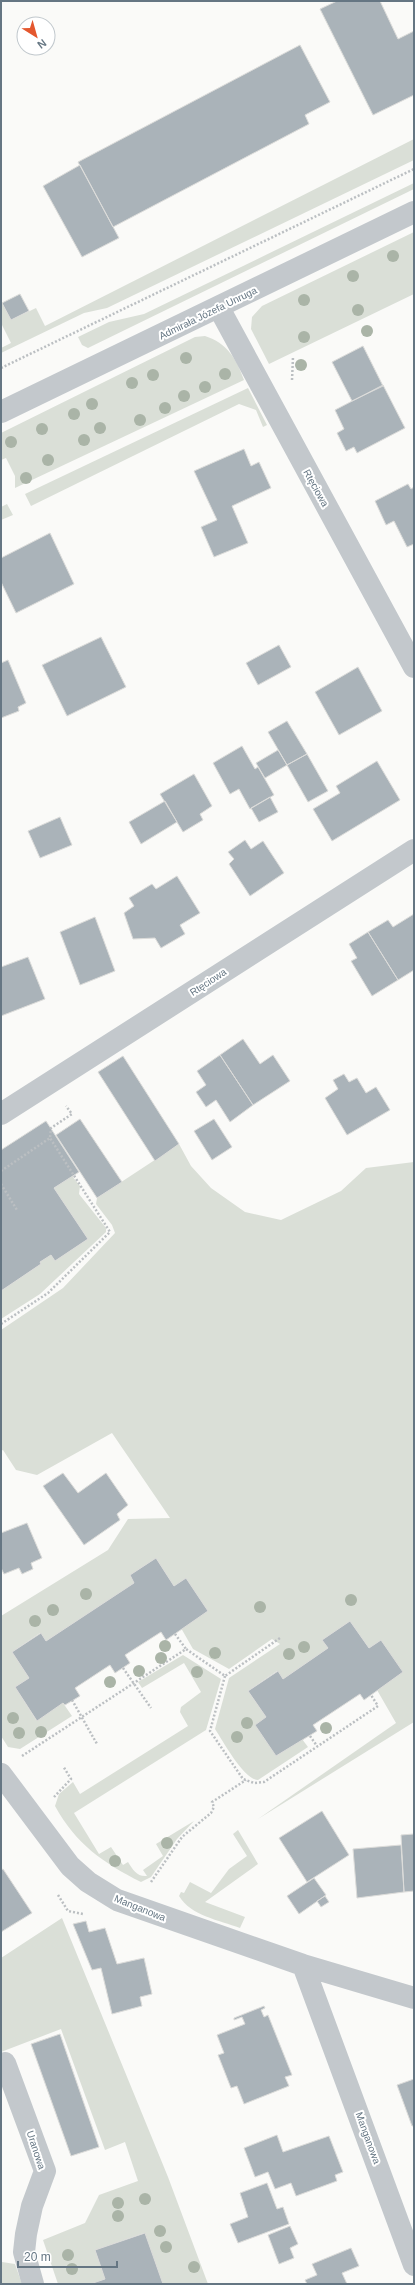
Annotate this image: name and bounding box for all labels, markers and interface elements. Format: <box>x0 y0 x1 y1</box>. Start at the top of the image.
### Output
north arrow <box>16 16 56 56</box>
text: N <box>35 37 49 51</box>
street label: Admirała Józefa Unruga <box>157 284 259 341</box>
street label: Rtęciowa <box>301 467 331 509</box>
street label: Rtęciowa <box>188 966 229 998</box>
street label: Manganowa <box>113 1893 168 1923</box>
street label: Manganowa <box>354 2111 383 2166</box>
street label: Uranowa <box>25 2129 48 2171</box>
scale bar <box>18 2243 117 2269</box>
text: 20 m <box>24 2250 51 2264</box>

